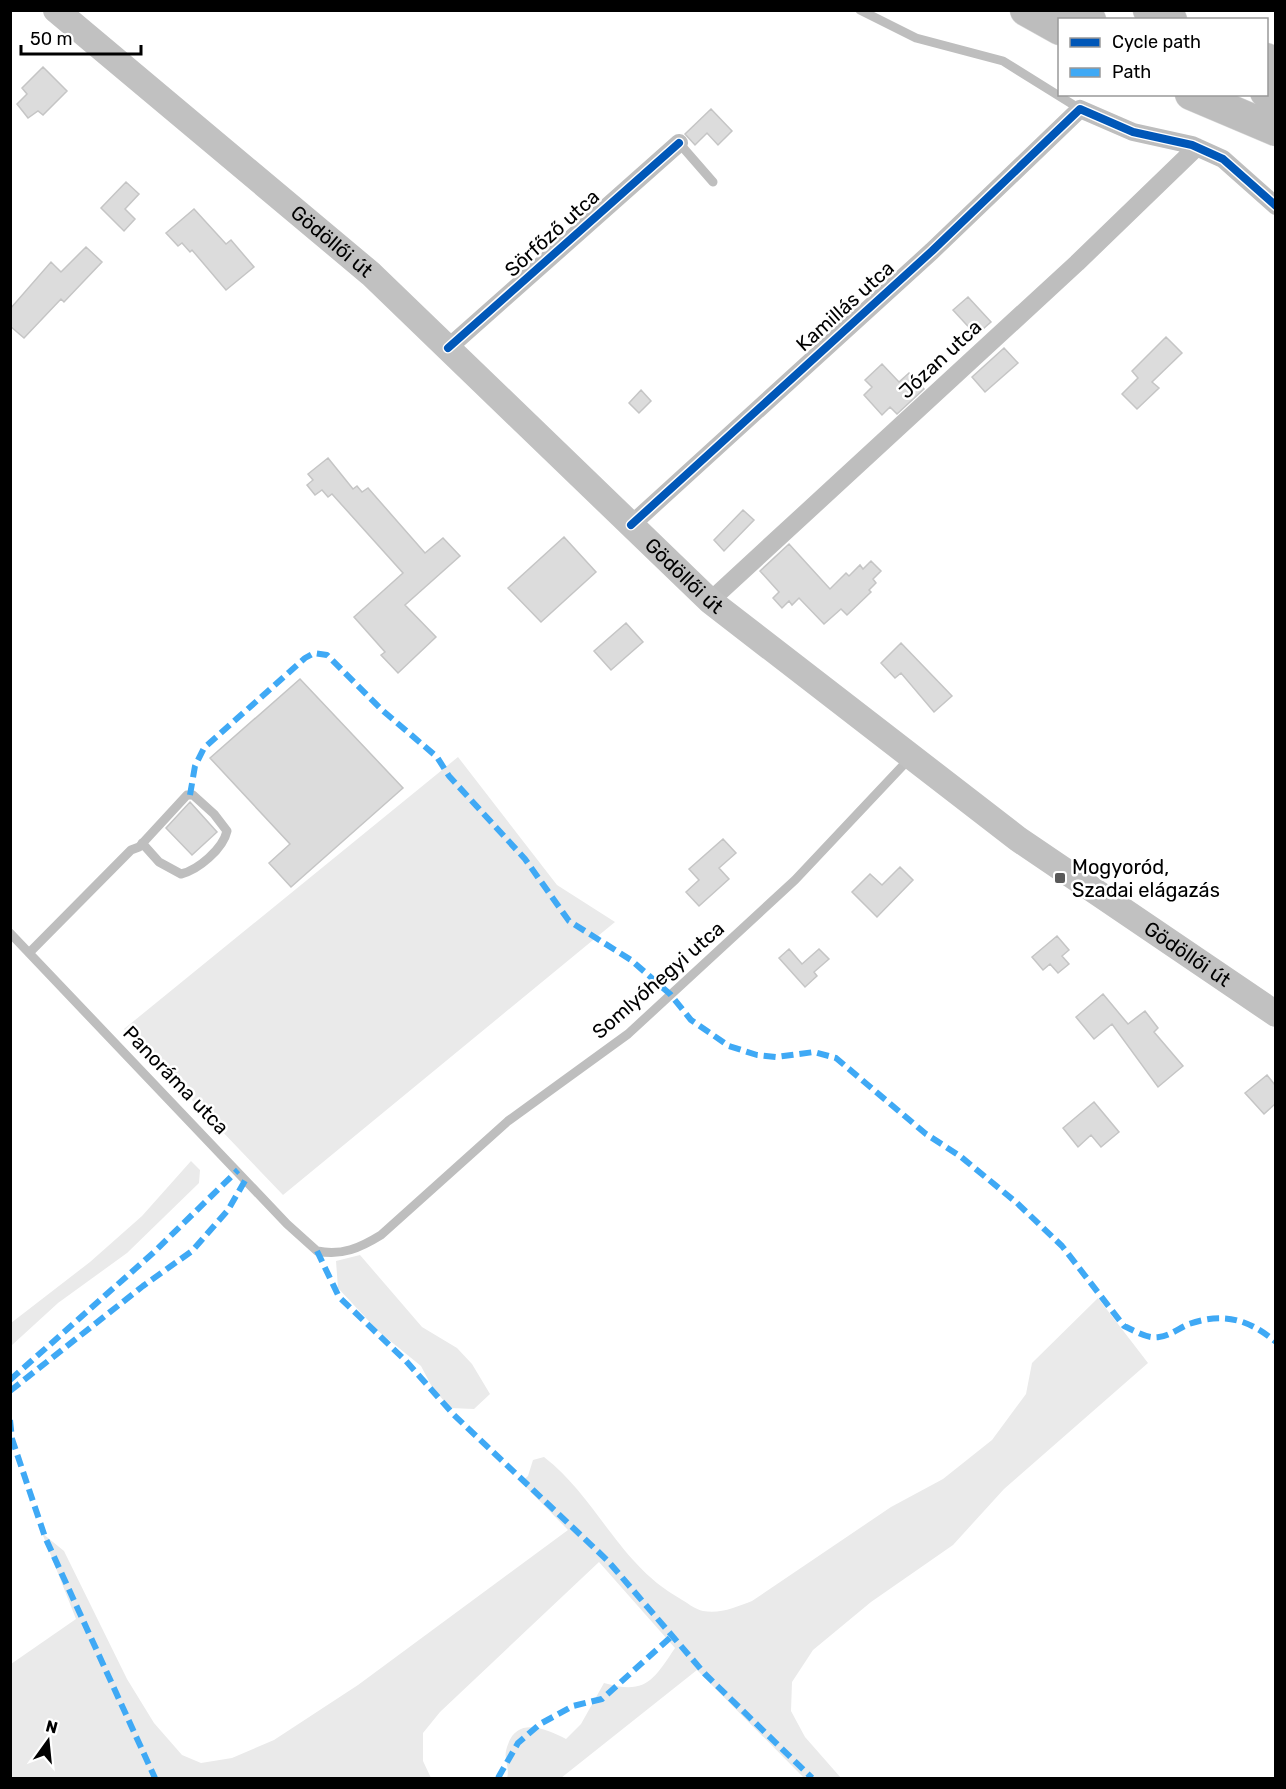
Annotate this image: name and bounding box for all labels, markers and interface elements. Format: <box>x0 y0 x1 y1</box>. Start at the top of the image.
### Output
scale bar <box>21 18 141 56</box>
legend <box>1058 18 1268 96</box>
text: 50 m <box>30 28 73 50</box>
text: Cycle path <box>1112 31 1201 53</box>
text: Path <box>1112 61 1151 83</box>
street label: Sörfőző utca <box>500 184 604 282</box>
street label: Gödöllői út <box>286 200 378 282</box>
street label: Kamillás utca <box>791 256 899 356</box>
street label: Józan utca <box>894 315 986 403</box>
street label: Gödöllői út <box>640 533 728 619</box>
place label: Mogyoród, Szadai elágazás <box>1072 855 1220 902</box>
marker: Mogyoród, Szadai elágazás <box>1053 871 1067 885</box>
street label: Somlyóhegyi utca <box>587 916 729 1044</box>
street label: Gödöllői út <box>1140 916 1235 992</box>
street label: Panoráma utca <box>118 1021 234 1139</box>
north arrow <box>18 1711 78 1771</box>
text: N <box>44 1716 60 1738</box>

